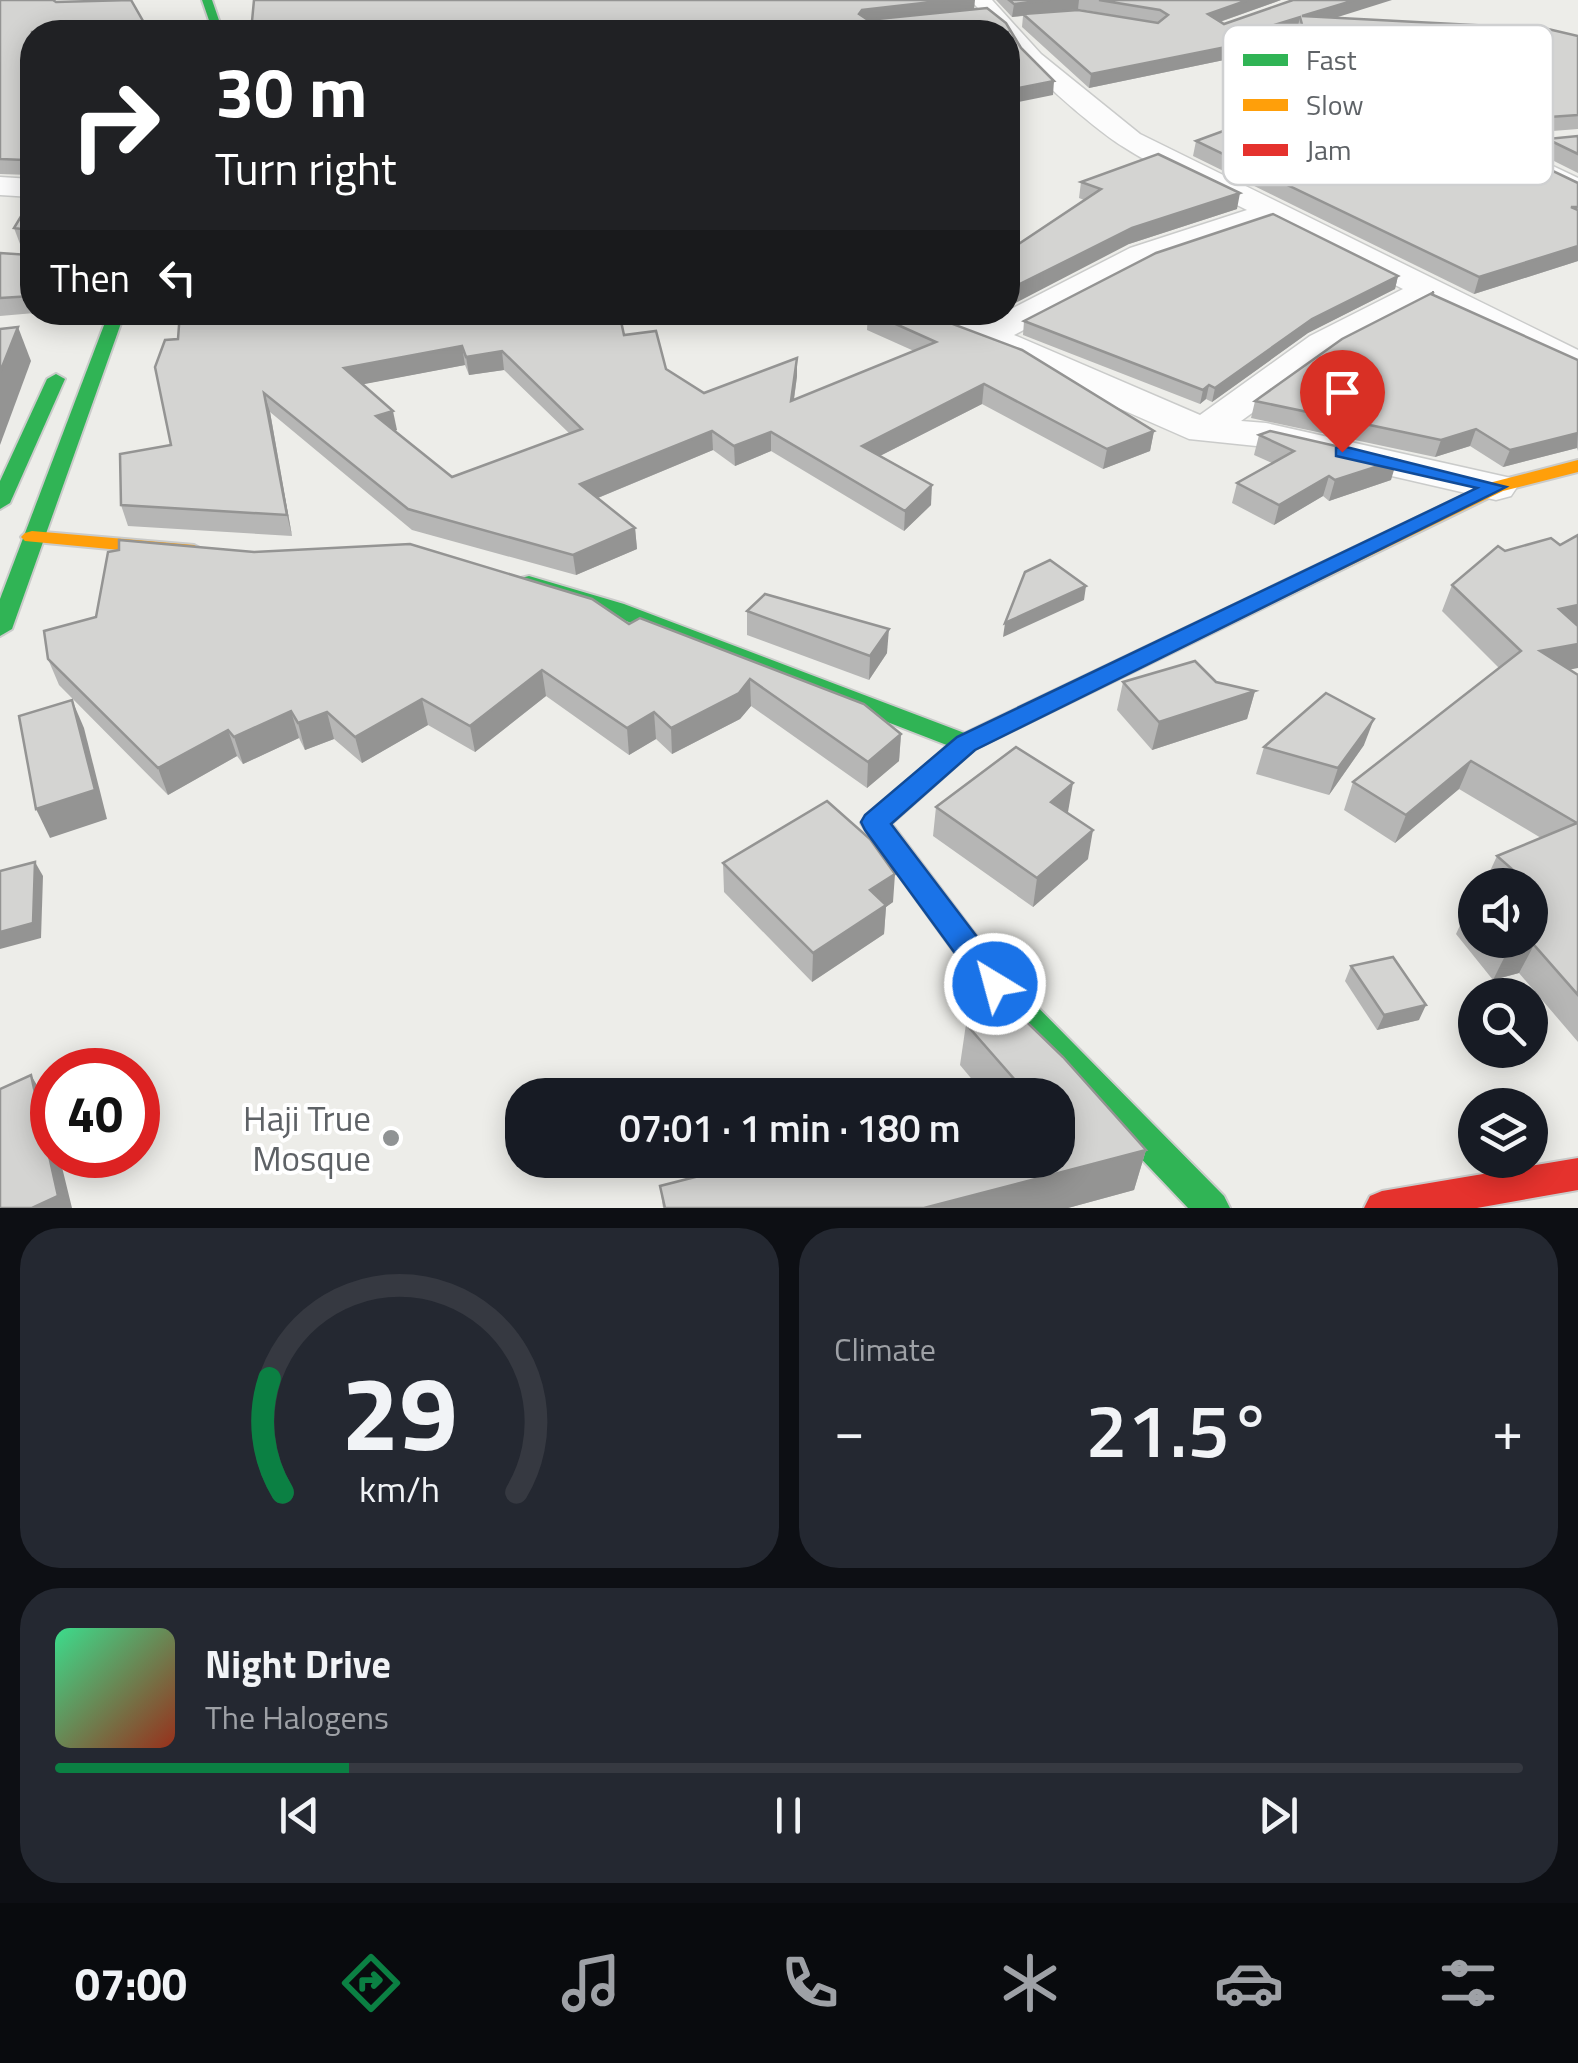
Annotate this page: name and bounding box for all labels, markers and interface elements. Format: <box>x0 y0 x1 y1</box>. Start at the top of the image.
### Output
legend <box>1223 25 1553 185</box>
text: 30 m <box>215 38 368 144</box>
text: Fast <box>1306 38 1357 81</box>
icon: right <box>50 60 180 190</box>
text: Slow <box>1306 83 1364 126</box>
text: Jam <box>1306 128 1352 171</box>
text: Turn right <box>215 134 397 202</box>
text: Then <box>50 249 130 307</box>
icon: left <box>150 250 205 305</box>
pin <box>1300 350 1385 453</box>
icon: arrive <box>1315 365 1370 420</box>
map controls <box>1458 868 1548 1178</box>
button: sound <box>1458 868 1548 958</box>
position arrow <box>943 932 1047 1036</box>
button: search <box>1458 978 1548 1068</box>
speed limit sign: 40 <box>30 1048 160 1178</box>
button: layers <box>1458 1088 1548 1178</box>
place label: Haji True Mosque <box>243 1091 371 1185</box>
text: 07:01 · 1 min · 180 m <box>619 1099 961 1157</box>
marker: Haji True Mosque <box>380 1127 402 1149</box>
text: Climate <box>834 1325 936 1373</box>
text: 29 <box>341 1332 458 1490</box>
text: 21.5° <box>1086 1372 1271 1486</box>
text: − <box>834 1388 865 1471</box>
text: + <box>1492 1388 1523 1471</box>
text: km/h <box>359 1461 440 1516</box>
text: Night Drive <box>205 1635 391 1693</box>
text: The Halogens <box>205 1693 389 1741</box>
icon: previous <box>272 1788 327 1843</box>
icon: pause <box>761 1788 816 1843</box>
icon: next <box>1251 1788 1306 1843</box>
icon: directions <box>336 1948 406 2018</box>
icon: music <box>556 1948 626 2018</box>
icon: phone <box>775 1948 845 2018</box>
icon: climate <box>995 1948 1065 2018</box>
icon: car <box>1214 1948 1284 2018</box>
icon: filters <box>1433 1948 1503 2018</box>
text: 07:00 <box>75 1949 187 2017</box>

